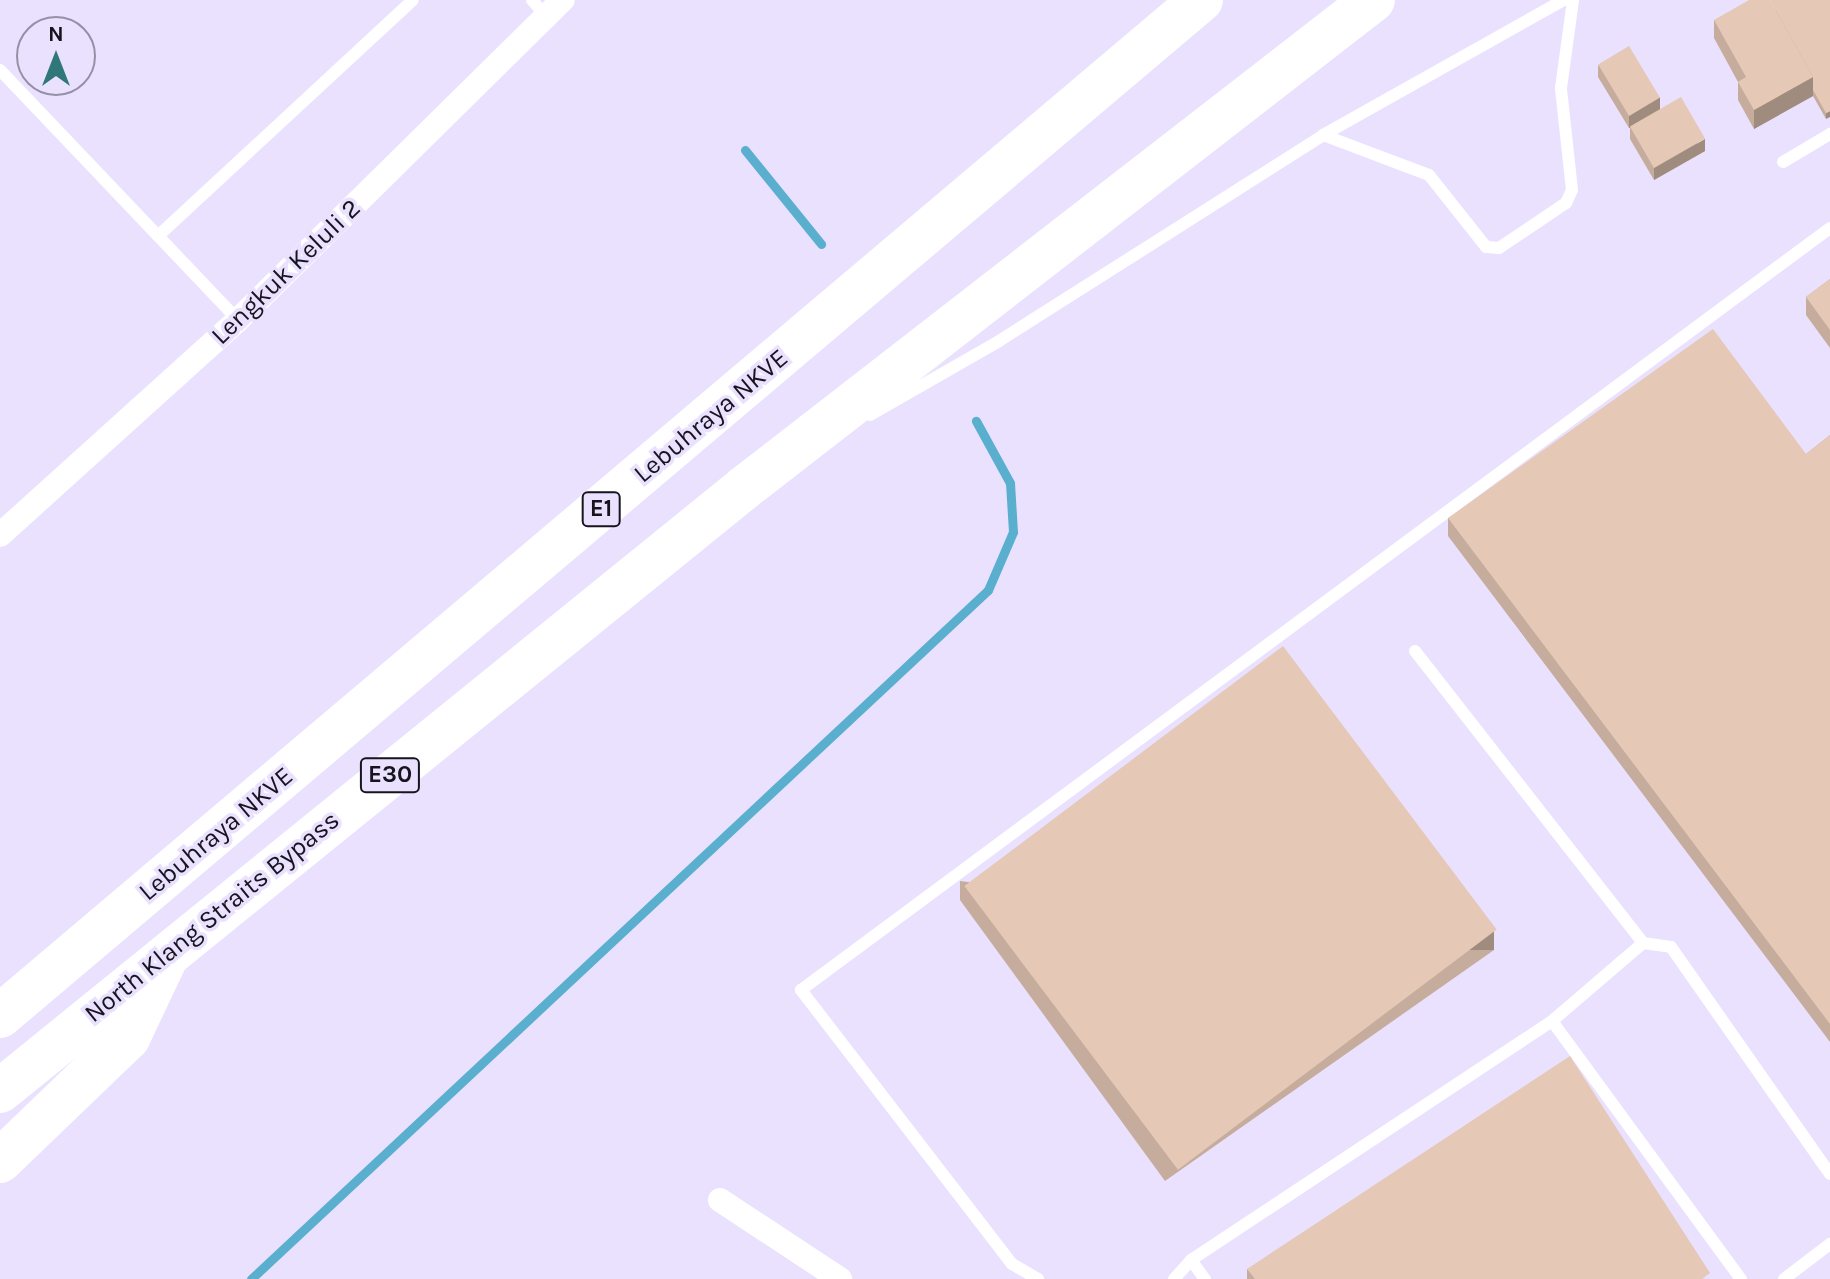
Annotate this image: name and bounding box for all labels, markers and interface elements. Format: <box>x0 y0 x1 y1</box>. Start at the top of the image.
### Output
north arrow <box>16 16 96 96</box>
text: N <box>48 21 64 47</box>
street label: Lengkuk Keluli 2 <box>205 193 367 351</box>
street label: Lebuhraya NKVE <box>628 343 794 489</box>
road number: E1 <box>581 489 621 529</box>
road number: E30 <box>358 755 422 795</box>
street label: Lebuhraya NKVE <box>133 761 299 907</box>
street label: North Klang Straits Bypass <box>78 805 346 1029</box>

